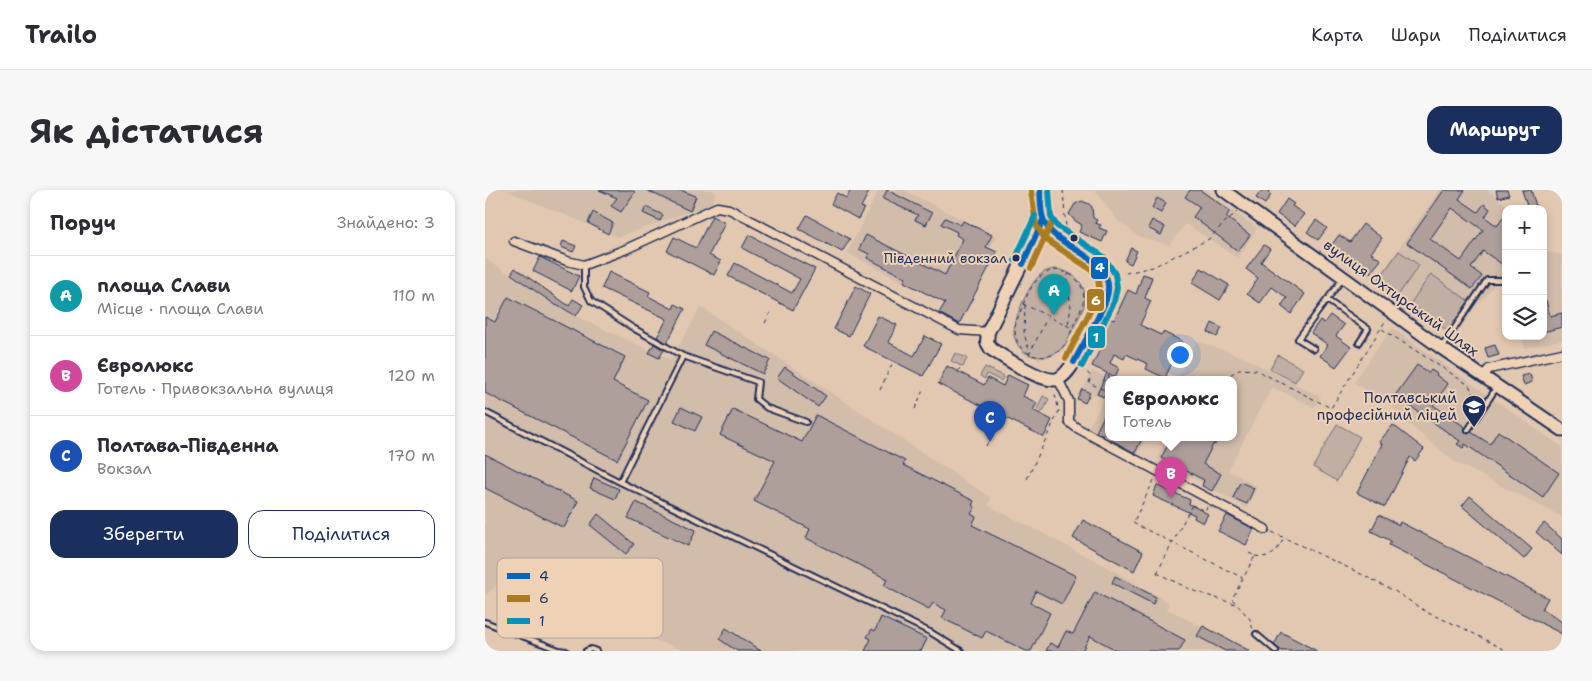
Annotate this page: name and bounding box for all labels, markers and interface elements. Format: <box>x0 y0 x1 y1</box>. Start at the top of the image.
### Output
text: Trailo <box>25 19 97 51</box>
text: Карта <box>1311 23 1363 47</box>
text: Шари <box>1391 23 1441 47</box>
text: Поділитися <box>1469 23 1567 47</box>
button: Маршрут <box>1427 106 1562 154</box>
text: Як дістатися <box>30 107 264 154</box>
map controls <box>1502 205 1547 340</box>
button: + <box>1502 205 1547 250</box>
text: Поруч <box>50 209 116 237</box>
text: Знайдено: 3 <box>337 212 435 233</box>
unlabelled marker <box>1069 233 1079 243</box>
street label: вулиця Охтирський Шлях <box>1319 235 1483 361</box>
place label: Південний вокзал <box>884 249 1007 267</box>
button: − <box>1502 250 1547 295</box>
marker: Південний вокзал <box>1011 253 1021 263</box>
line badge: 4 <box>1090 256 1109 280</box>
text: 4 <box>1095 258 1105 276</box>
text: площа Слави <box>97 273 231 298</box>
pin: A <box>1038 274 1070 315</box>
text: A <box>60 285 72 306</box>
text: 110 m <box>392 285 435 306</box>
line badge: 6 <box>1086 288 1105 312</box>
text: 6 <box>1091 291 1101 309</box>
button: layers <box>1502 295 1547 340</box>
text: Місце · площа Слави <box>97 298 264 319</box>
line badge: 1 <box>1087 325 1106 349</box>
text: 1 <box>1093 328 1099 346</box>
your location <box>1167 342 1193 368</box>
text: Євролюкс <box>97 353 194 378</box>
text: B <box>61 365 71 386</box>
text: 120 m <box>388 365 435 386</box>
popup <box>1105 376 1237 441</box>
text: Готель · Привокзальна вулиця <box>97 378 334 399</box>
text: Євролюкс <box>1123 386 1219 411</box>
place label: Полтавський професійний ліцей <box>1317 388 1457 425</box>
school or university icon: Полтавський професійний ліцей <box>1461 394 1487 428</box>
pin: C <box>974 401 1006 442</box>
text: Готель <box>1123 411 1172 432</box>
text: Полтава-Південна <box>97 433 279 458</box>
text: C <box>61 445 71 466</box>
text: 170 m <box>388 445 435 466</box>
pin: B <box>1155 457 1187 498</box>
text: Вокзал <box>97 458 152 479</box>
button: Зберегти <box>50 510 238 558</box>
button: Поділитися <box>248 510 435 558</box>
legend <box>497 558 663 638</box>
text: 4 <box>539 567 549 585</box>
text: 6 <box>539 589 549 607</box>
text: 1 <box>539 612 545 630</box>

